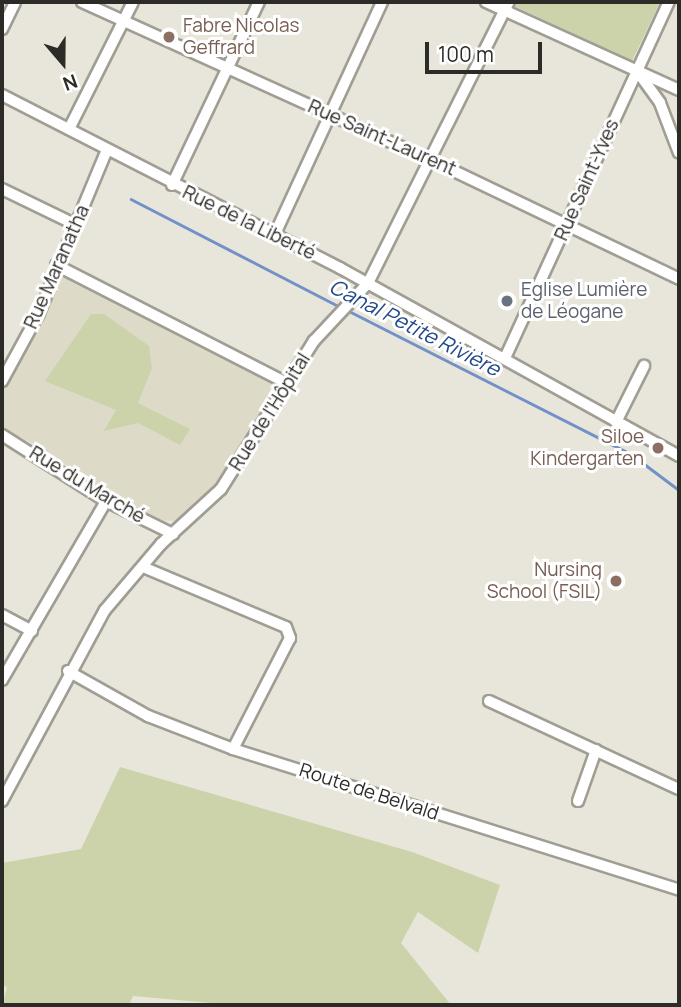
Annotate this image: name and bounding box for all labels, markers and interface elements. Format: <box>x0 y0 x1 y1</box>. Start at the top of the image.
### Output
place label: Fabre Nicolas Geffrard <box>183 15 299 59</box>
north arrow <box>28 28 98 98</box>
scale bar <box>429 28 546 72</box>
marker: Fabre Nicolas Geffrard <box>161 29 177 45</box>
text: 100 m <box>438 40 494 68</box>
text: N <box>59 68 81 97</box>
street label: Rue Saint-Laurent <box>304 95 460 181</box>
street label: Rue Saint-Yves <box>550 116 624 244</box>
street label: Rue de la Liberté <box>179 181 319 265</box>
street label: Rue Maranatha <box>20 202 94 332</box>
water label: Canal Petite Rivière <box>325 273 505 381</box>
place label: Eglise Lumière de Léogane <box>521 279 647 323</box>
marker: Eglise Lumière de Léogane <box>499 293 515 309</box>
street label: Rue de l'Hôpital <box>225 349 315 475</box>
place label: Siloe Kindergarten <box>530 426 644 470</box>
marker: Siloe Kindergarten <box>650 440 666 456</box>
street label: Rue du Marché <box>25 442 149 528</box>
place label: Nursing School (FSIL) <box>487 559 602 603</box>
marker: Nursing School (FSIL) <box>608 573 624 589</box>
street label: Route de Belvald <box>296 759 442 825</box>

